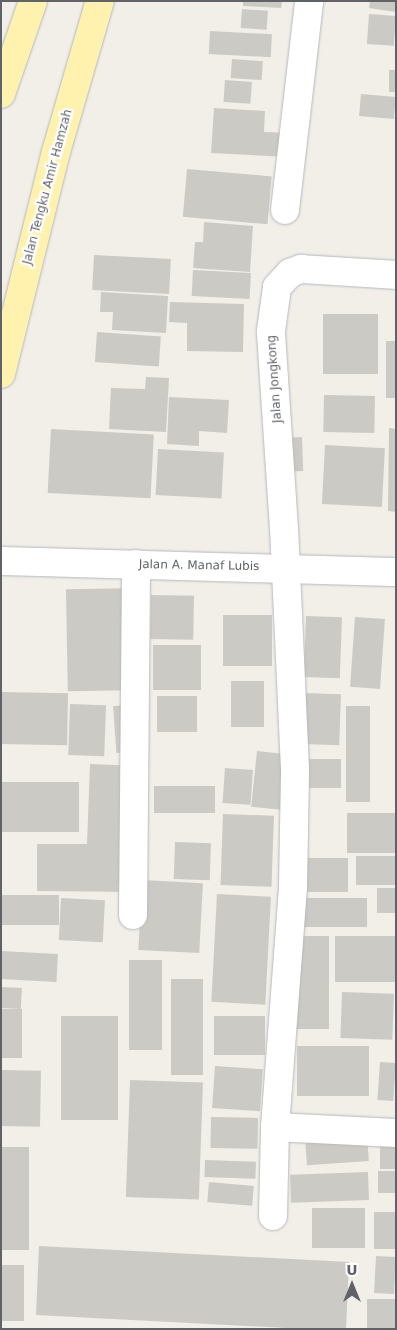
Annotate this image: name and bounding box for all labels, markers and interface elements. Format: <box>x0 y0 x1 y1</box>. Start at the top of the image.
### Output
street label: Jalan Tengku Amir Hamzah <box>20 108 76 266</box>
street label: Jalan Jongkong <box>265 335 285 423</box>
street label: Jalan A. Manaf Lubis <box>139 558 259 574</box>
north arrow <box>327 1260 377 1310</box>
text: U <box>346 1262 358 1278</box>

